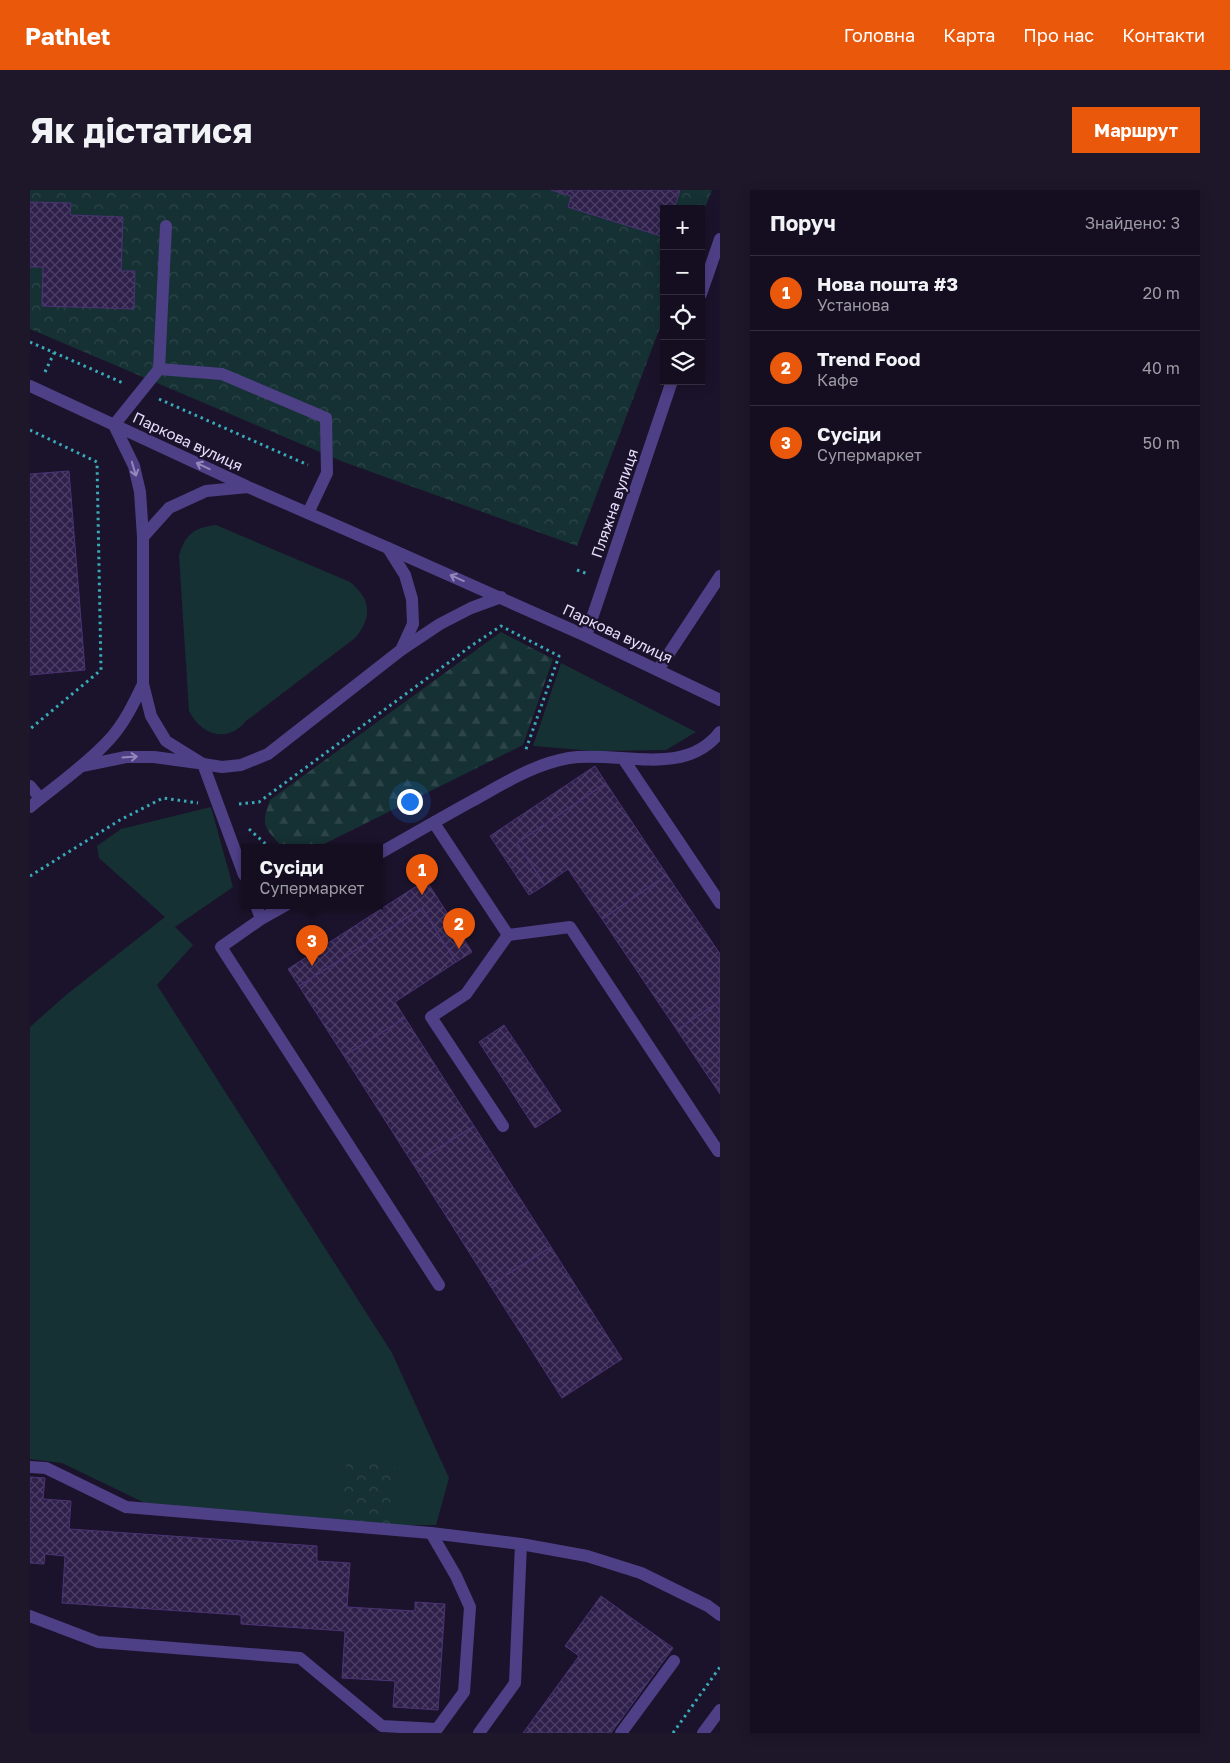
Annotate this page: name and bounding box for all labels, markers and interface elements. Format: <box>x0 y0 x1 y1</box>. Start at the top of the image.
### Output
text: Pathlet <box>25 21 110 50</box>
text: Головна <box>844 24 915 46</box>
text: Карта <box>943 24 995 46</box>
text: Про нас <box>1023 24 1094 46</box>
text: Контакти <box>1122 24 1205 46</box>
button: Маршрут <box>1072 107 1200 153</box>
text: Як дістатися <box>30 109 253 151</box>
map controls <box>660 205 705 385</box>
button: + <box>660 205 705 250</box>
text: Поруч <box>770 210 836 236</box>
text: Знайдено: 3 <box>1085 213 1180 233</box>
button: − <box>660 250 705 295</box>
text: Нова пошта #3 <box>817 272 958 295</box>
text: 1 <box>782 283 790 303</box>
text: 20 m <box>1143 283 1180 303</box>
button: locate <box>660 295 705 340</box>
text: Установа <box>817 295 889 315</box>
button: layers <box>660 340 705 385</box>
text: Trend Food <box>817 347 920 370</box>
text: 2 <box>781 358 791 378</box>
text: 40 m <box>1142 358 1180 378</box>
text: Кафе <box>817 370 858 390</box>
street label: Паркова вулиця <box>130 408 246 474</box>
text: Сусіди <box>817 422 881 445</box>
text: 3 <box>781 433 791 453</box>
text: 50 m <box>1143 433 1180 453</box>
text: Супермаркет <box>817 445 922 465</box>
street label: Пляжна вулиця <box>587 446 641 560</box>
one-way arrow <box>129 461 139 477</box>
one-way arrow <box>196 461 211 471</box>
one-way arrow <box>450 572 465 582</box>
street label: Паркова вулиця <box>560 600 676 666</box>
one-way arrow <box>122 753 138 762</box>
your location <box>397 789 423 815</box>
popup <box>241 844 383 909</box>
pin: 1 <box>406 854 438 895</box>
text: Сусіди <box>260 855 324 878</box>
text: Супермаркет <box>260 878 364 898</box>
pin: 2 <box>443 908 475 949</box>
pin: 3 <box>296 925 328 966</box>

